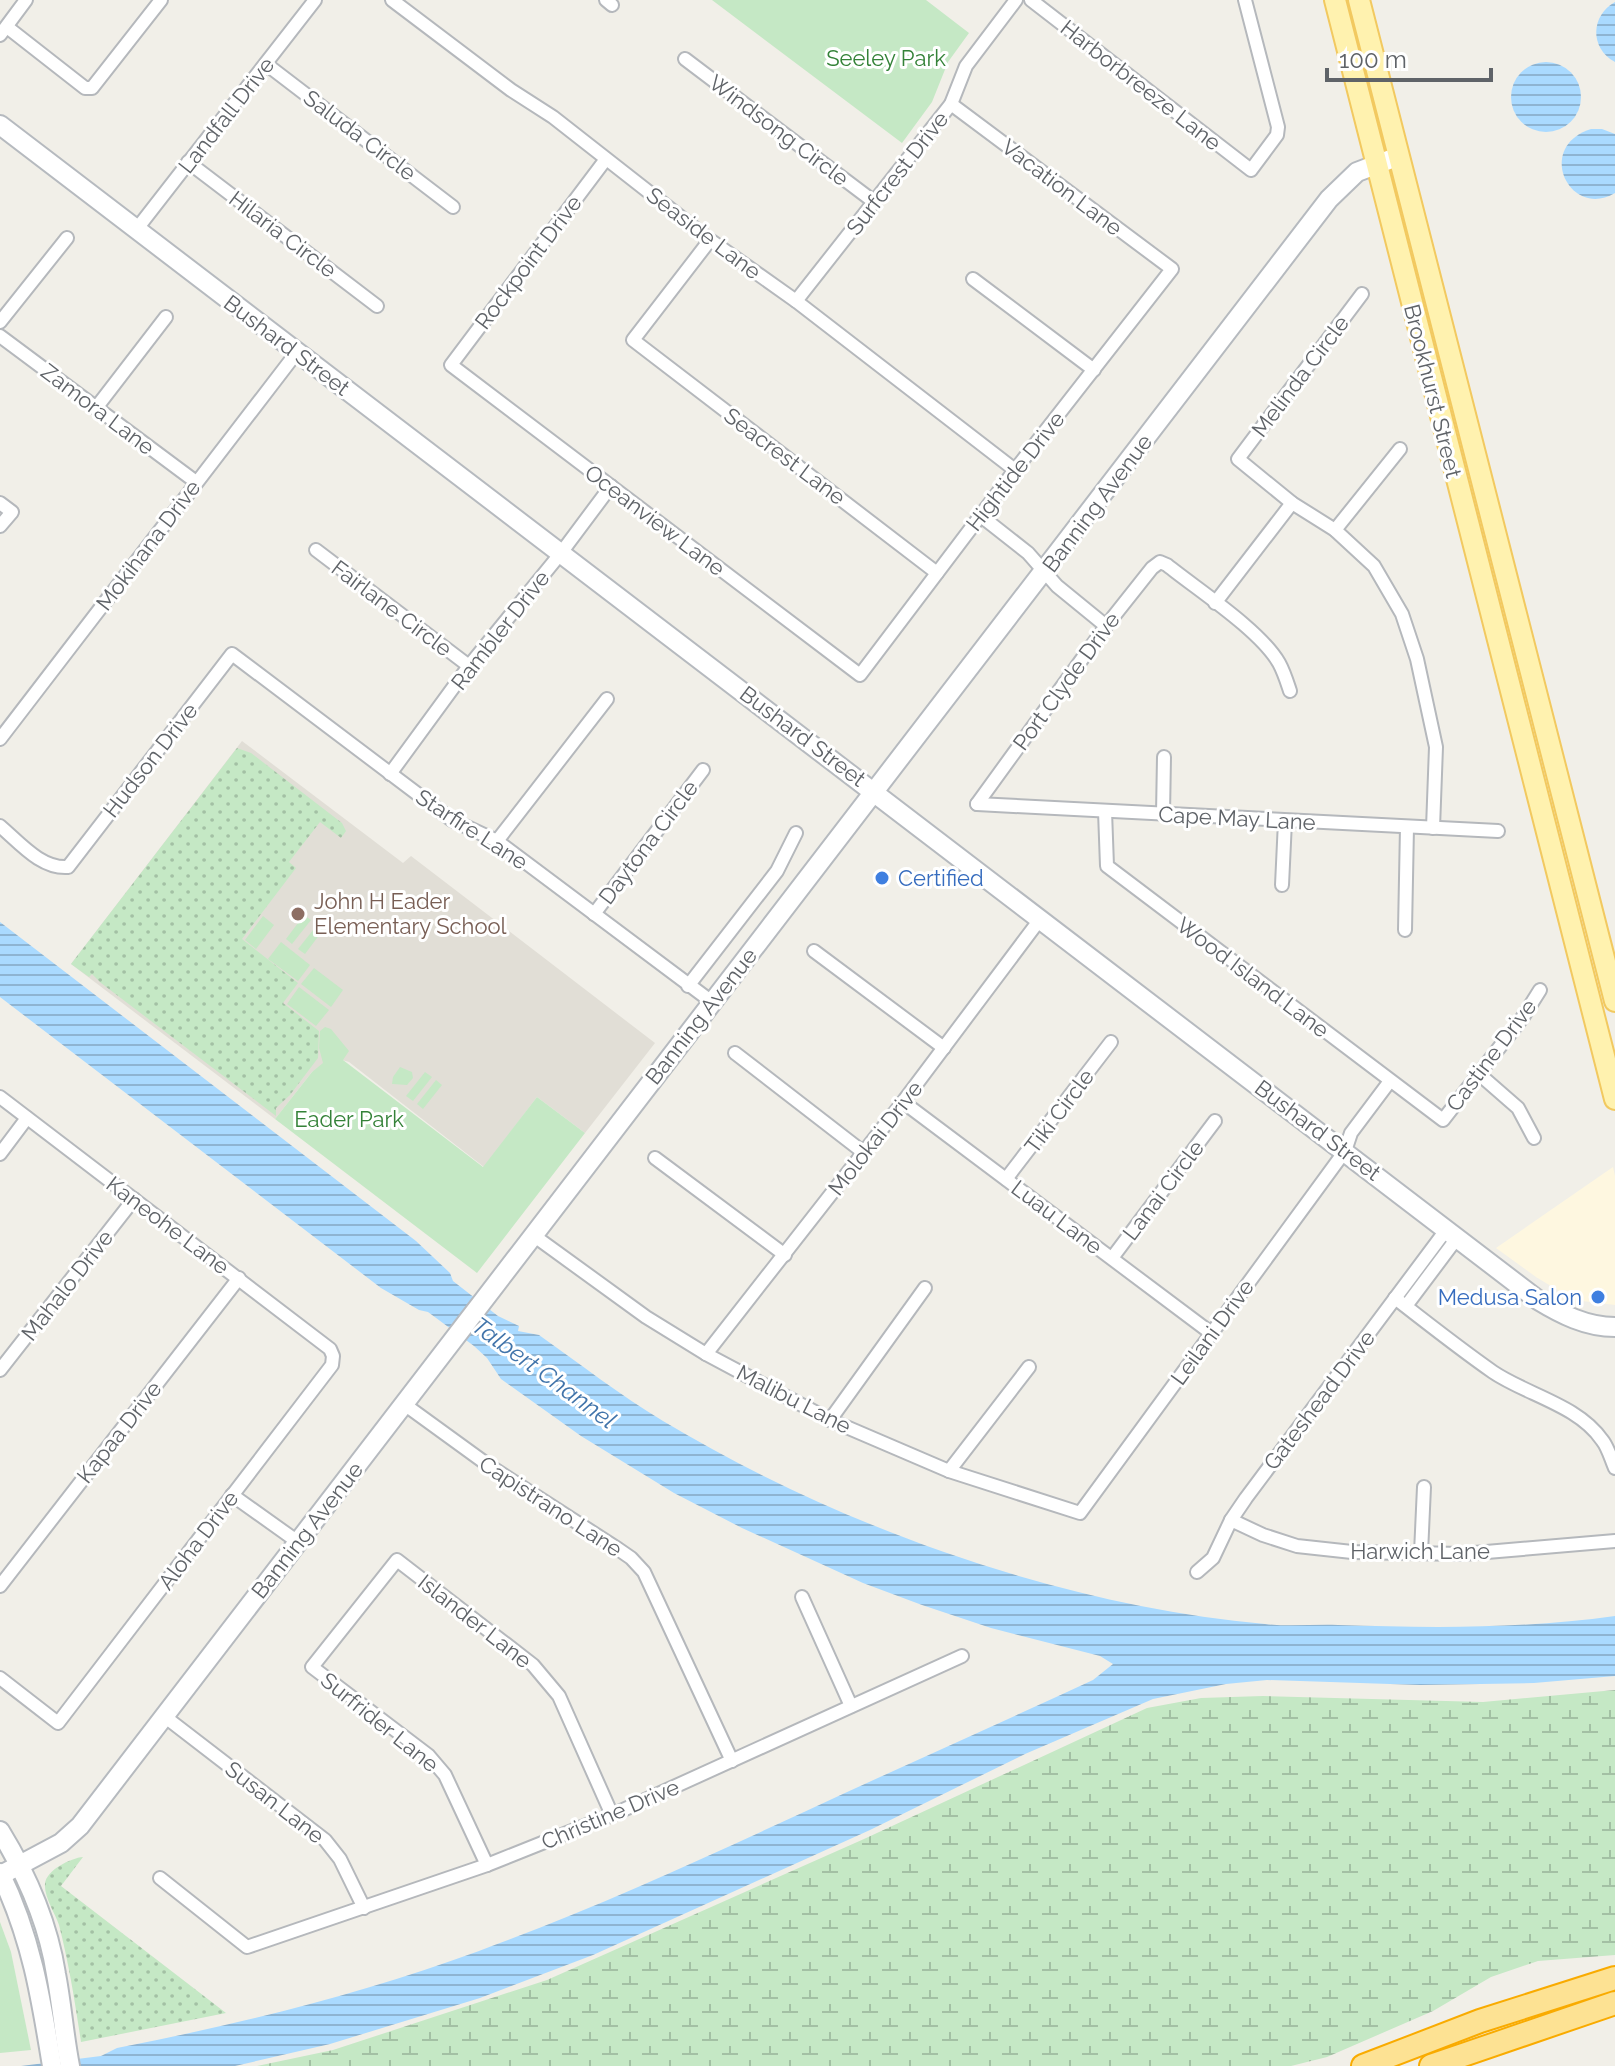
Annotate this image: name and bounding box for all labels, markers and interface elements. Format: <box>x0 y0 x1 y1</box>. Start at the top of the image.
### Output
street label: Harborbreeze Lane <box>1056 14 1226 156</box>
scale bar <box>1327 32 1491 82</box>
park label: Seeley Park <box>826 45 946 71</box>
text: 100 m <box>1339 45 1407 74</box>
street label: Landfall Drive <box>173 52 279 178</box>
street label: Windsong Circle <box>704 69 854 191</box>
street label: Saluda Circle <box>299 84 421 186</box>
street label: Surfcrest Drive <box>841 106 953 240</box>
street label: Vacation Lane <box>997 133 1127 241</box>
street label: Seaside Lane <box>642 182 766 284</box>
street label: Hilaria Circle <box>224 185 342 283</box>
street label: Rockpoint Drive <box>469 190 587 334</box>
street label: Bushard Street <box>219 289 356 401</box>
street label: Brookhurst Street <box>1399 301 1467 481</box>
street label: Melinda Circle <box>1246 310 1354 442</box>
street label: Zamora Lane <box>36 358 160 460</box>
street label: Seacrest Lane <box>719 402 851 510</box>
street label: Hightide Drive <box>960 406 1070 536</box>
street label: Banning Avenue <box>1037 429 1157 577</box>
street label: Oceanview Lane <box>580 459 730 581</box>
street label: Mokihana Drive <box>91 475 205 615</box>
street label: Fairlane Circle <box>327 554 457 662</box>
street label: Rambler Drive <box>445 565 555 695</box>
street label: Port Clyde Drive <box>1007 607 1125 755</box>
street label: Bushard Street <box>735 680 872 792</box>
street label: Hudson Drive <box>97 698 203 822</box>
street label: Daytona Circle <box>593 775 703 909</box>
street label: Starfire Lane <box>411 783 533 875</box>
street label: Cape May Lane <box>1158 801 1316 835</box>
place label: Certified <box>898 865 984 891</box>
marker: Certified <box>873 869 891 887</box>
place label: John H Eader Elementary School <box>314 888 507 939</box>
marker: John H Eader Elementary School <box>289 905 307 923</box>
street label: Wood Island Lane <box>1172 911 1334 1043</box>
street label: Banning Avenue <box>640 943 762 1089</box>
street label: Castine Drive <box>1440 994 1542 1116</box>
street label: Tiki Circle <box>1019 1064 1099 1158</box>
street label: Bushard Street <box>1250 1074 1387 1186</box>
street label: Molokai Drive <box>822 1076 928 1200</box>
park label: Eader Park <box>294 1106 404 1132</box>
street label: Lanai Circle <box>1117 1135 1209 1245</box>
street label: Kaneohe Lane <box>102 1170 235 1280</box>
street label: Luau Lane <box>1006 1174 1108 1260</box>
street label: Mahalo Drive <box>16 1224 118 1345</box>
street label: Leilani Drive <box>1165 1274 1259 1390</box>
place label: Medusa Salon <box>1438 1284 1582 1310</box>
marker: Medusa Salon <box>1589 1288 1607 1306</box>
water label: Talbert Channel <box>467 1311 622 1435</box>
street label: Gateshead Drive <box>1258 1325 1380 1475</box>
street label: Malibu Lane <box>733 1359 856 1439</box>
street label: Kapaa Drive <box>71 1376 167 1488</box>
street label: Capistrano Lane <box>475 1450 627 1562</box>
street label: Banning Avenue <box>246 1457 368 1603</box>
street label: Aloha Drive <box>152 1485 244 1594</box>
street label: Harwich Lane <box>1350 1538 1490 1564</box>
street label: Islander Lane <box>413 1569 537 1673</box>
street label: Surfrider Lane <box>316 1667 444 1777</box>
street label: Susan Lane <box>220 1755 330 1849</box>
street label: Christine Drive <box>537 1773 683 1855</box>

